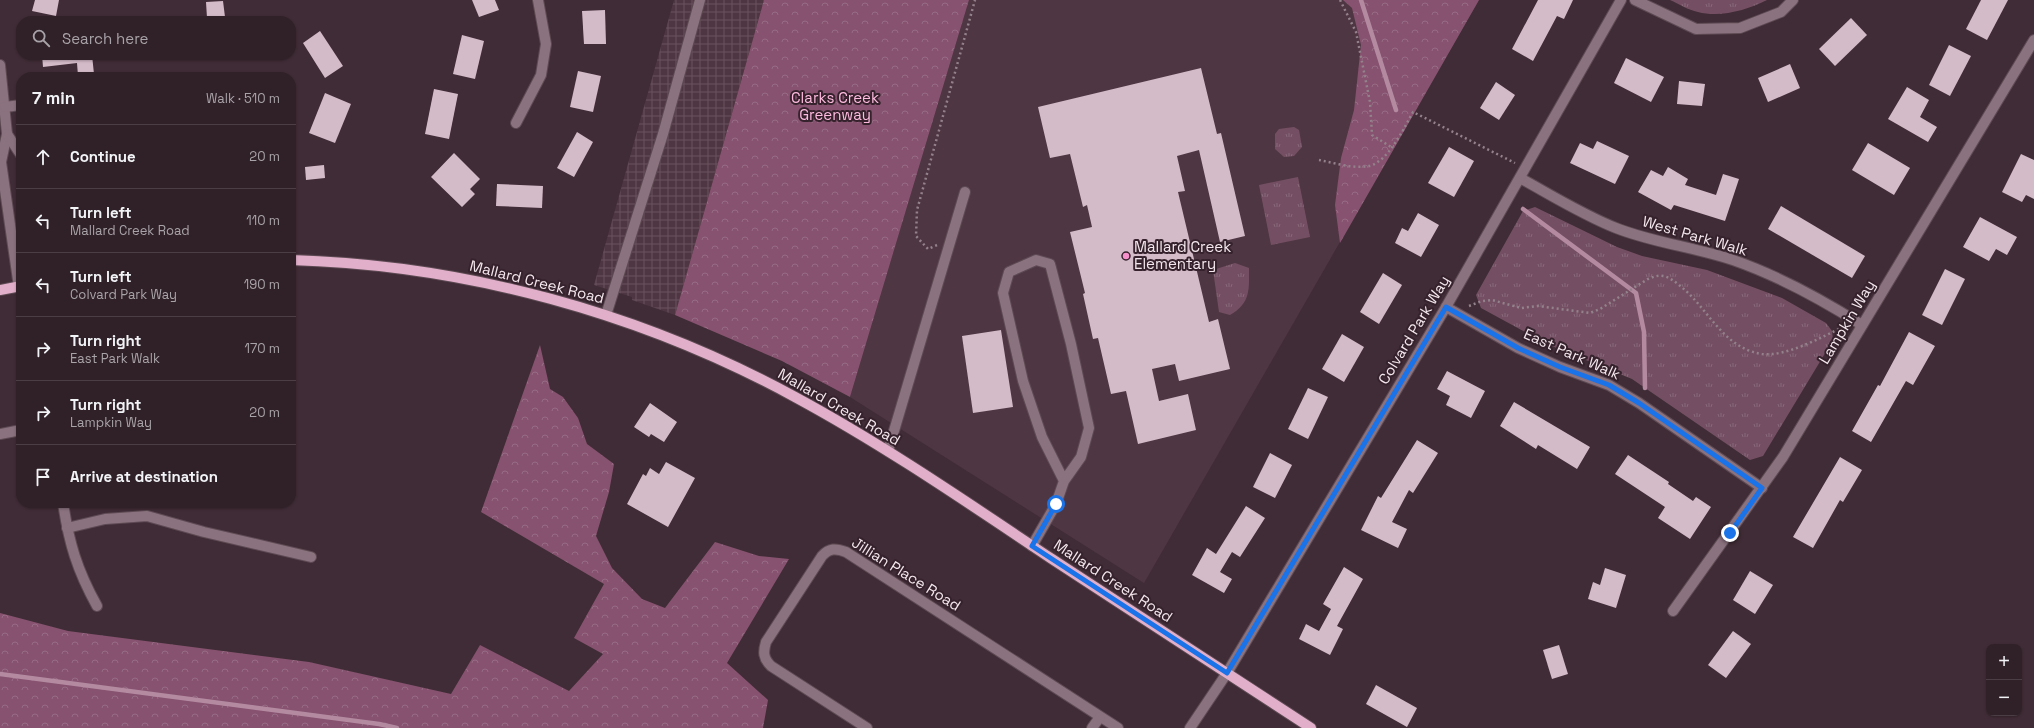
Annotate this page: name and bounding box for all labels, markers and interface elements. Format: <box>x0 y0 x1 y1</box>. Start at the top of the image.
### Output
search box <box>16 16 296 60</box>
icon: search <box>30 27 52 49</box>
text: Search here <box>62 29 148 48</box>
text: 7 min <box>32 87 75 109</box>
park label: Clarks Creek Greenway <box>791 88 879 124</box>
text: Walk · 510 m <box>206 90 280 107</box>
icon: ahead <box>32 146 54 168</box>
text: Continue <box>70 147 136 166</box>
text: 20 m <box>249 148 280 165</box>
text: Turn left <box>70 203 132 222</box>
icon: left <box>32 210 54 232</box>
street label: West Park Walk <box>1640 211 1750 260</box>
text: 110 m <box>246 212 280 229</box>
text: Mallard Creek Road <box>70 222 190 239</box>
place label: Mallard Creek Elementary <box>1134 237 1231 273</box>
marker: Mallard Creek Elementary <box>1121 251 1131 261</box>
street label: Mallard Creek Road <box>468 256 606 307</box>
text: Turn left <box>70 267 132 286</box>
street label: Colvard Park Way <box>1374 272 1454 388</box>
icon: left <box>32 274 54 296</box>
text: 190 m <box>244 276 280 293</box>
street label: Lampkin Way <box>1814 276 1879 367</box>
text: Colvard Park Way <box>70 286 177 303</box>
street label: East Park Walk <box>1521 324 1623 383</box>
text: Turn right <box>70 331 141 350</box>
icon: right <box>32 338 54 360</box>
text: 170 m <box>244 340 280 357</box>
text: East Park Walk <box>70 350 160 367</box>
street label: Mallard Creek Road <box>775 364 904 449</box>
text: Turn right <box>70 395 141 414</box>
icon: right <box>32 402 54 424</box>
text: 20 m <box>249 404 280 421</box>
text: Lampkin Way <box>70 414 152 431</box>
icon: arrive <box>32 466 54 488</box>
text: Arrive at destination <box>70 467 218 486</box>
route start <box>1047 495 1065 513</box>
route end <box>1721 524 1739 542</box>
street label: Jillian Place Road <box>848 532 964 615</box>
street label: Mallard Creek Road <box>1050 535 1176 626</box>
map controls <box>1986 644 2022 716</box>
button: + <box>1986 644 2022 680</box>
button: − <box>1986 680 2022 716</box>

